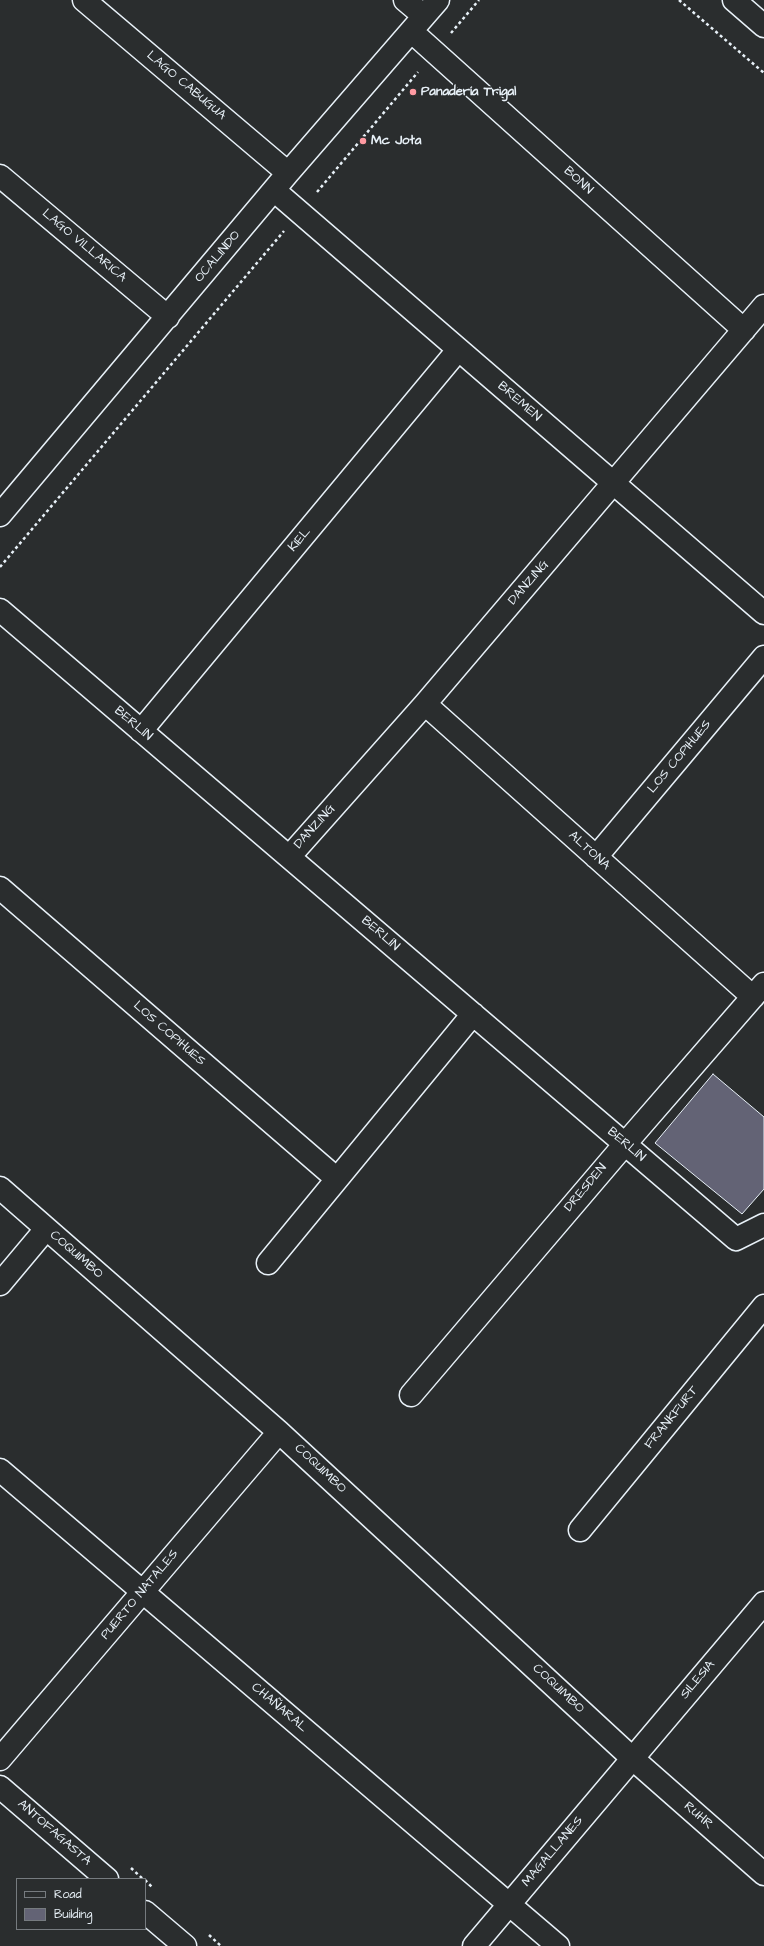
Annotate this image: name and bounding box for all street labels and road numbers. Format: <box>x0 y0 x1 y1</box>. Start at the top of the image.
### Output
street label: LAGO CABUGUA <box>143 48 229 124</box>
street label: BONN <box>560 164 596 198</box>
street label: LAGO VILLARICA <box>39 206 129 286</box>
street label: OCALINDO <box>192 228 244 286</box>
street label: BREMEN <box>494 379 544 425</box>
street label: KIEL <box>285 525 315 555</box>
street label: DANZING <box>505 557 553 609</box>
street label: BERLÍN <box>111 703 155 745</box>
street label: LOS COPIHUES <box>645 717 715 797</box>
street label: DANZING <box>291 802 339 852</box>
street label: ALTONA <box>565 828 613 874</box>
street label: BERLÍN <box>358 913 402 955</box>
street label: LOS COPIHUES <box>130 998 208 1070</box>
street label: BERLÍN <box>604 1124 648 1166</box>
street label: DRESDEN <box>561 1161 611 1215</box>
street label: COQUIMBO <box>46 1228 106 1282</box>
street label: FRANKFURT <box>642 1383 702 1453</box>
street label: COQUIMBO <box>291 1441 349 1497</box>
street label: PUERTO NATALES <box>98 1547 182 1643</box>
street label: SILESIA <box>677 1657 719 1703</box>
street label: COQUIMBO <box>529 1661 587 1717</box>
street label: CHAÑARAL <box>248 1680 310 1736</box>
street label: ANTOFAGASTA <box>14 1797 94 1869</box>
street label: RUHR <box>680 1799 716 1833</box>
street label: MAGALLANES <box>519 1814 587 1890</box>

